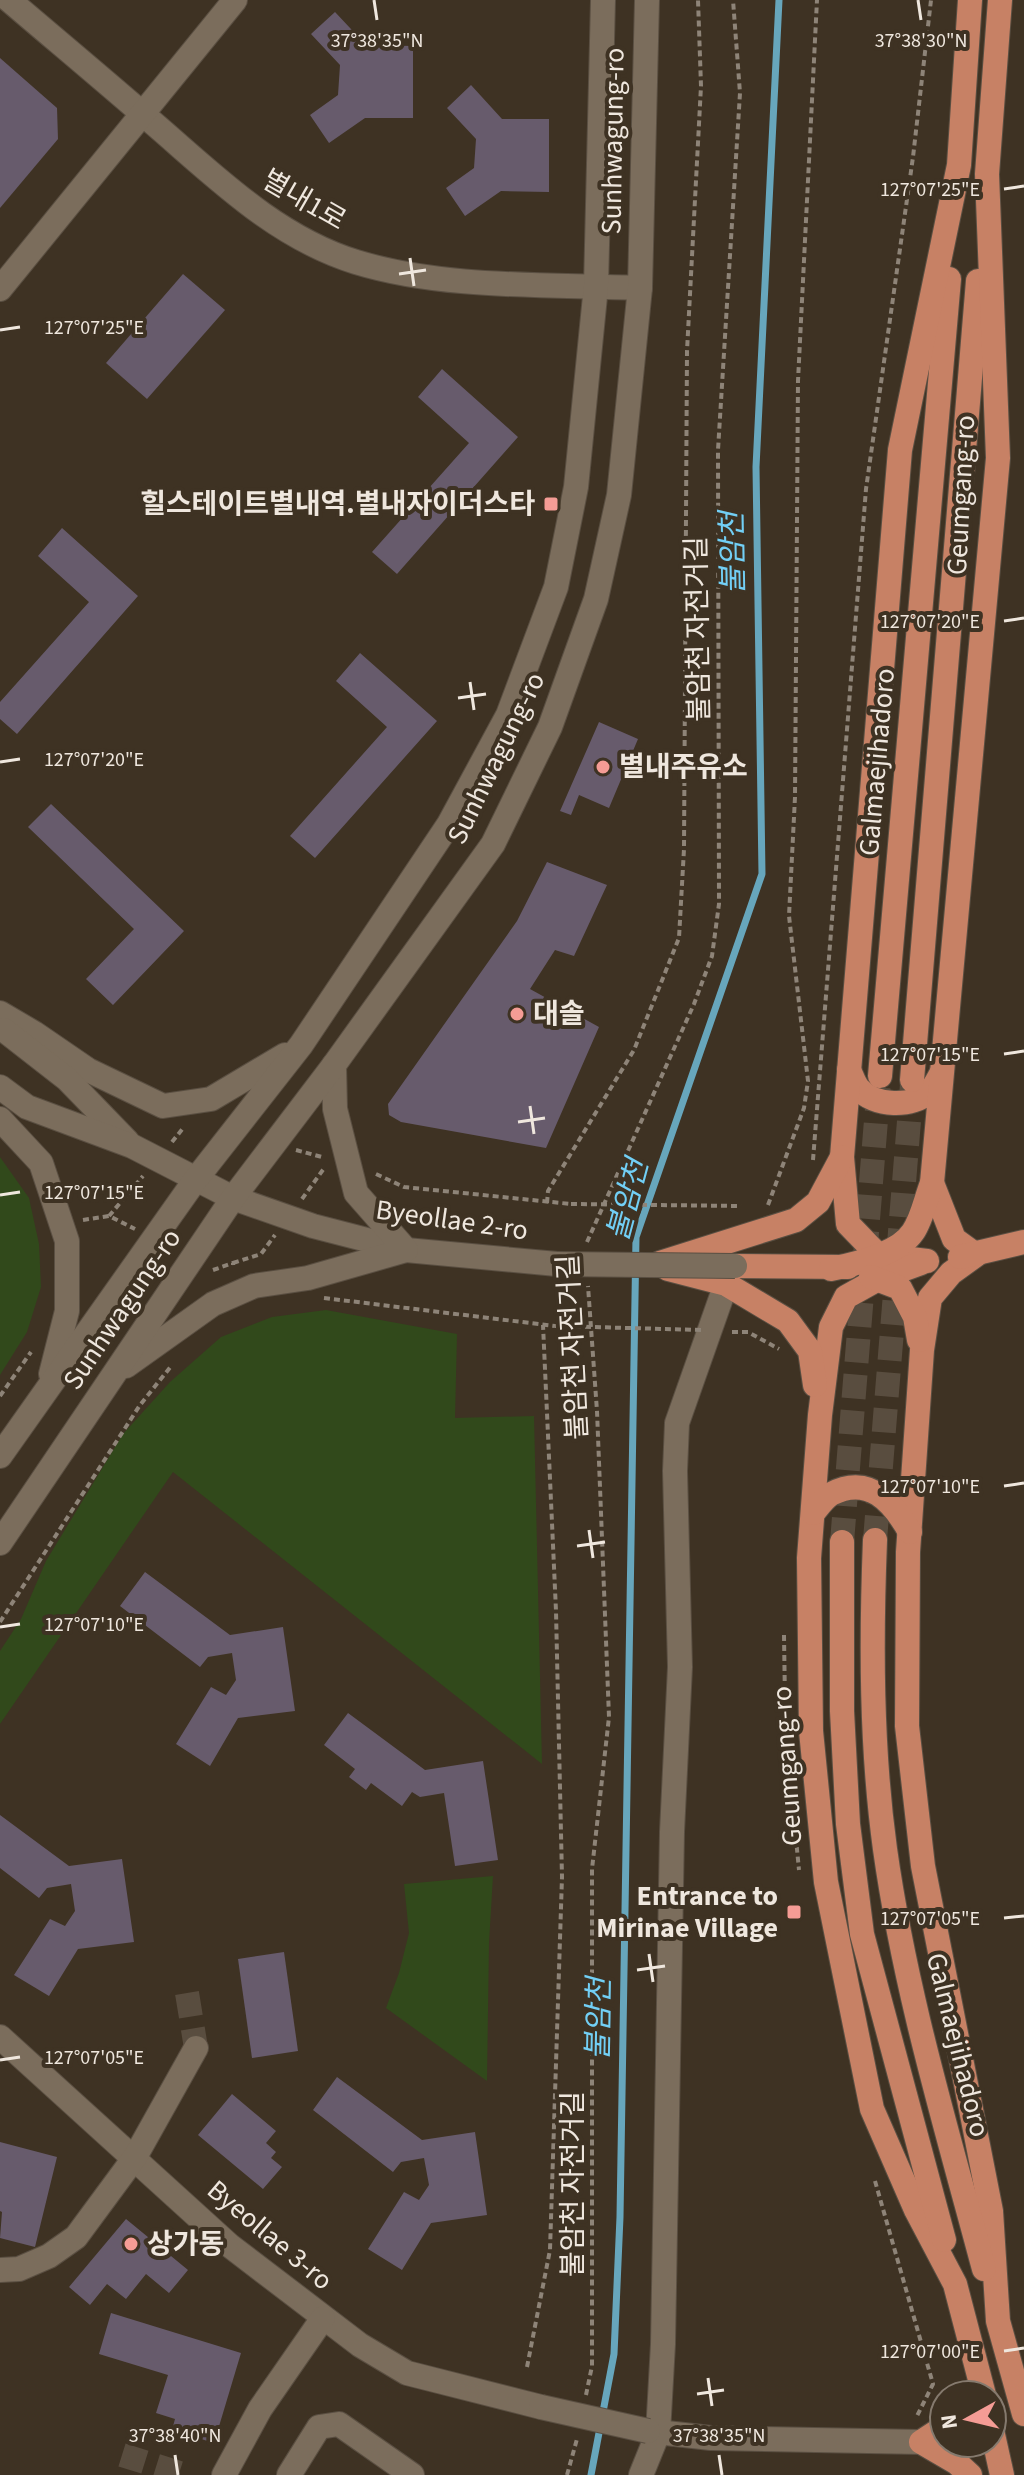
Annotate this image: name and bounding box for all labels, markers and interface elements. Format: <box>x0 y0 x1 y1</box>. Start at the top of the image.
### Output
text: 37°38'35"N <box>331 27 423 55</box>
text: 37°38'30"N <box>875 27 967 55</box>
street label: Sunhwagung-ro <box>591 47 635 235</box>
street label: 별내1로 <box>255 160 353 240</box>
text: 127°07'25"E <box>880 176 980 204</box>
text: 127°07'25"E <box>44 314 144 342</box>
street label: Geumgang-ro <box>937 414 985 576</box>
place label: 힐스테이트별내역.별내자이더스타 <box>140 484 535 524</box>
marker: 힐스테이트별내역.별내자이더스타 <box>542 495 560 513</box>
water label: 불암천 <box>711 508 755 595</box>
street label: 불암천 자전거길 <box>676 536 720 722</box>
text: 127°07'20"E <box>880 608 980 636</box>
street label: Sunhwagung-ro <box>437 665 555 851</box>
street label: Galmaejihadoro <box>849 667 905 857</box>
text: 127°07'20"E <box>44 746 144 774</box>
place label: 별내주유소 <box>619 747 748 787</box>
marker: 별내주유소 <box>594 758 612 776</box>
place label: 대솔 <box>533 994 585 1034</box>
marker: 대솔 <box>508 1005 526 1023</box>
text: 127°07'15"E <box>880 1041 980 1069</box>
water label: 불암천 <box>597 1151 660 1246</box>
text: 127°07'15"E <box>44 1179 144 1207</box>
street label: Byeollae 2-ro <box>373 1190 531 1250</box>
street label: Sunhwagung-ro <box>53 1220 191 1398</box>
street label: 불암천 자전거길 <box>548 1253 598 1441</box>
text: 127°07'10"E <box>880 1473 980 1501</box>
text: 127°07'10"E <box>44 1611 144 1639</box>
street label: Geumgang-ro <box>761 1685 813 1847</box>
place label: Entrance to Mirinae Village <box>596 1876 778 1948</box>
marker: Entrance to Mirinae Village <box>785 1903 803 1921</box>
text: 127°07'05"E <box>880 1905 980 1933</box>
street label: Galmaejihadoro <box>916 1949 1000 2141</box>
water label: 불암천 <box>577 1974 621 2061</box>
text: 127°07'05"E <box>44 2044 144 2072</box>
street label: 불암천 자전거길 <box>553 2091 593 2277</box>
street label: Byeollae 3-ro <box>198 2170 342 2300</box>
place label: 상가동 <box>147 2224 224 2264</box>
marker: 상가동 <box>122 2235 140 2253</box>
text: 127°07'00"E <box>880 2338 980 2366</box>
north arrow <box>928 2379 1008 2459</box>
text: N <box>932 2412 966 2431</box>
text: 37°38'40"N <box>129 2422 221 2450</box>
text: 37°38'35"N <box>673 2422 765 2450</box>

